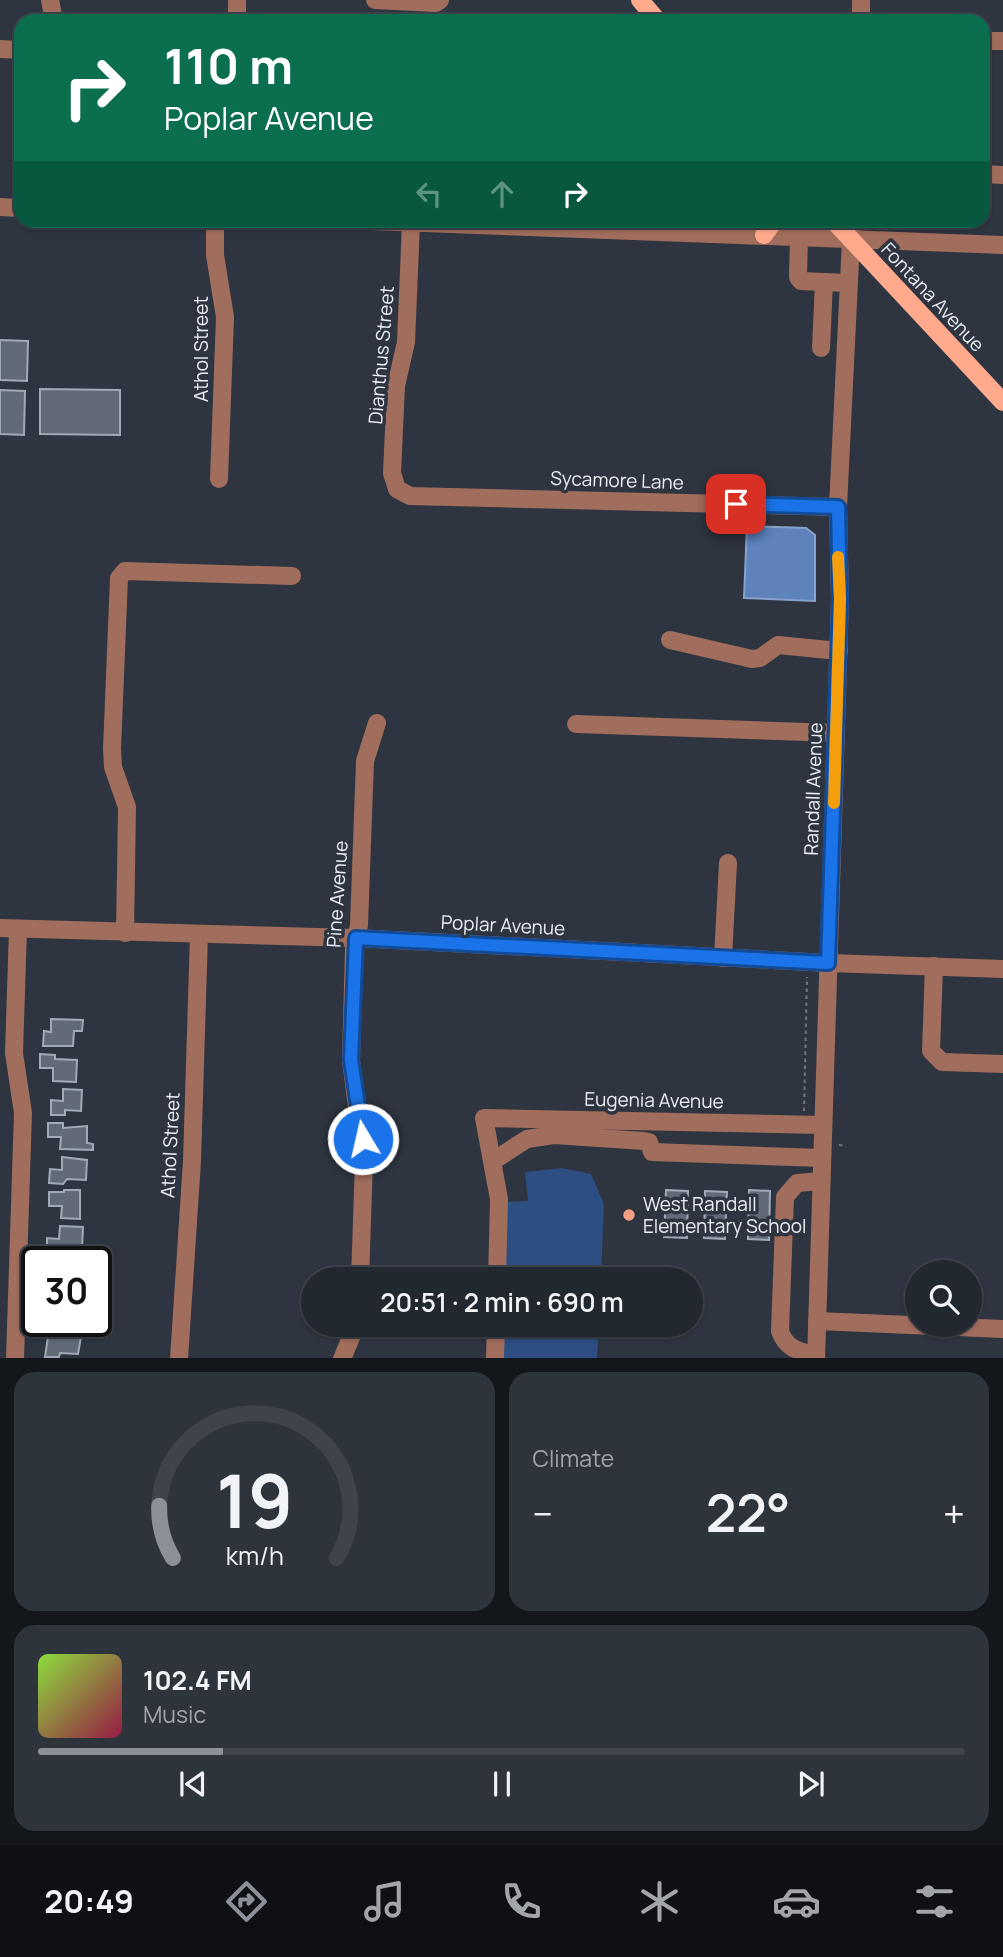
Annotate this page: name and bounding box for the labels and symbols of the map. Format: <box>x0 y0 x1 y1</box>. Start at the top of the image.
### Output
street label: Fontana Avenue <box>876 237 990 357</box>
street label: Dianthus Street <box>362 285 400 425</box>
street label: Athol Street <box>188 296 214 402</box>
street label: Sycamore Lane <box>550 465 684 495</box>
pin <box>706 474 766 534</box>
street label: Randall Avenue <box>798 722 828 856</box>
street label: Pine Avenue <box>320 840 354 948</box>
street label: Poplar Avenue <box>440 909 566 941</box>
street label: Eugenia Avenue <box>584 1086 724 1114</box>
street label: Athol Street <box>154 1091 186 1199</box>
position arrow <box>326 1102 400 1176</box>
place label: West Randall Elementary School <box>643 1191 806 1239</box>
marker: West Randall Elementary School <box>621 1207 637 1223</box>
speed limit sign: 30 <box>21 1246 112 1337</box>

